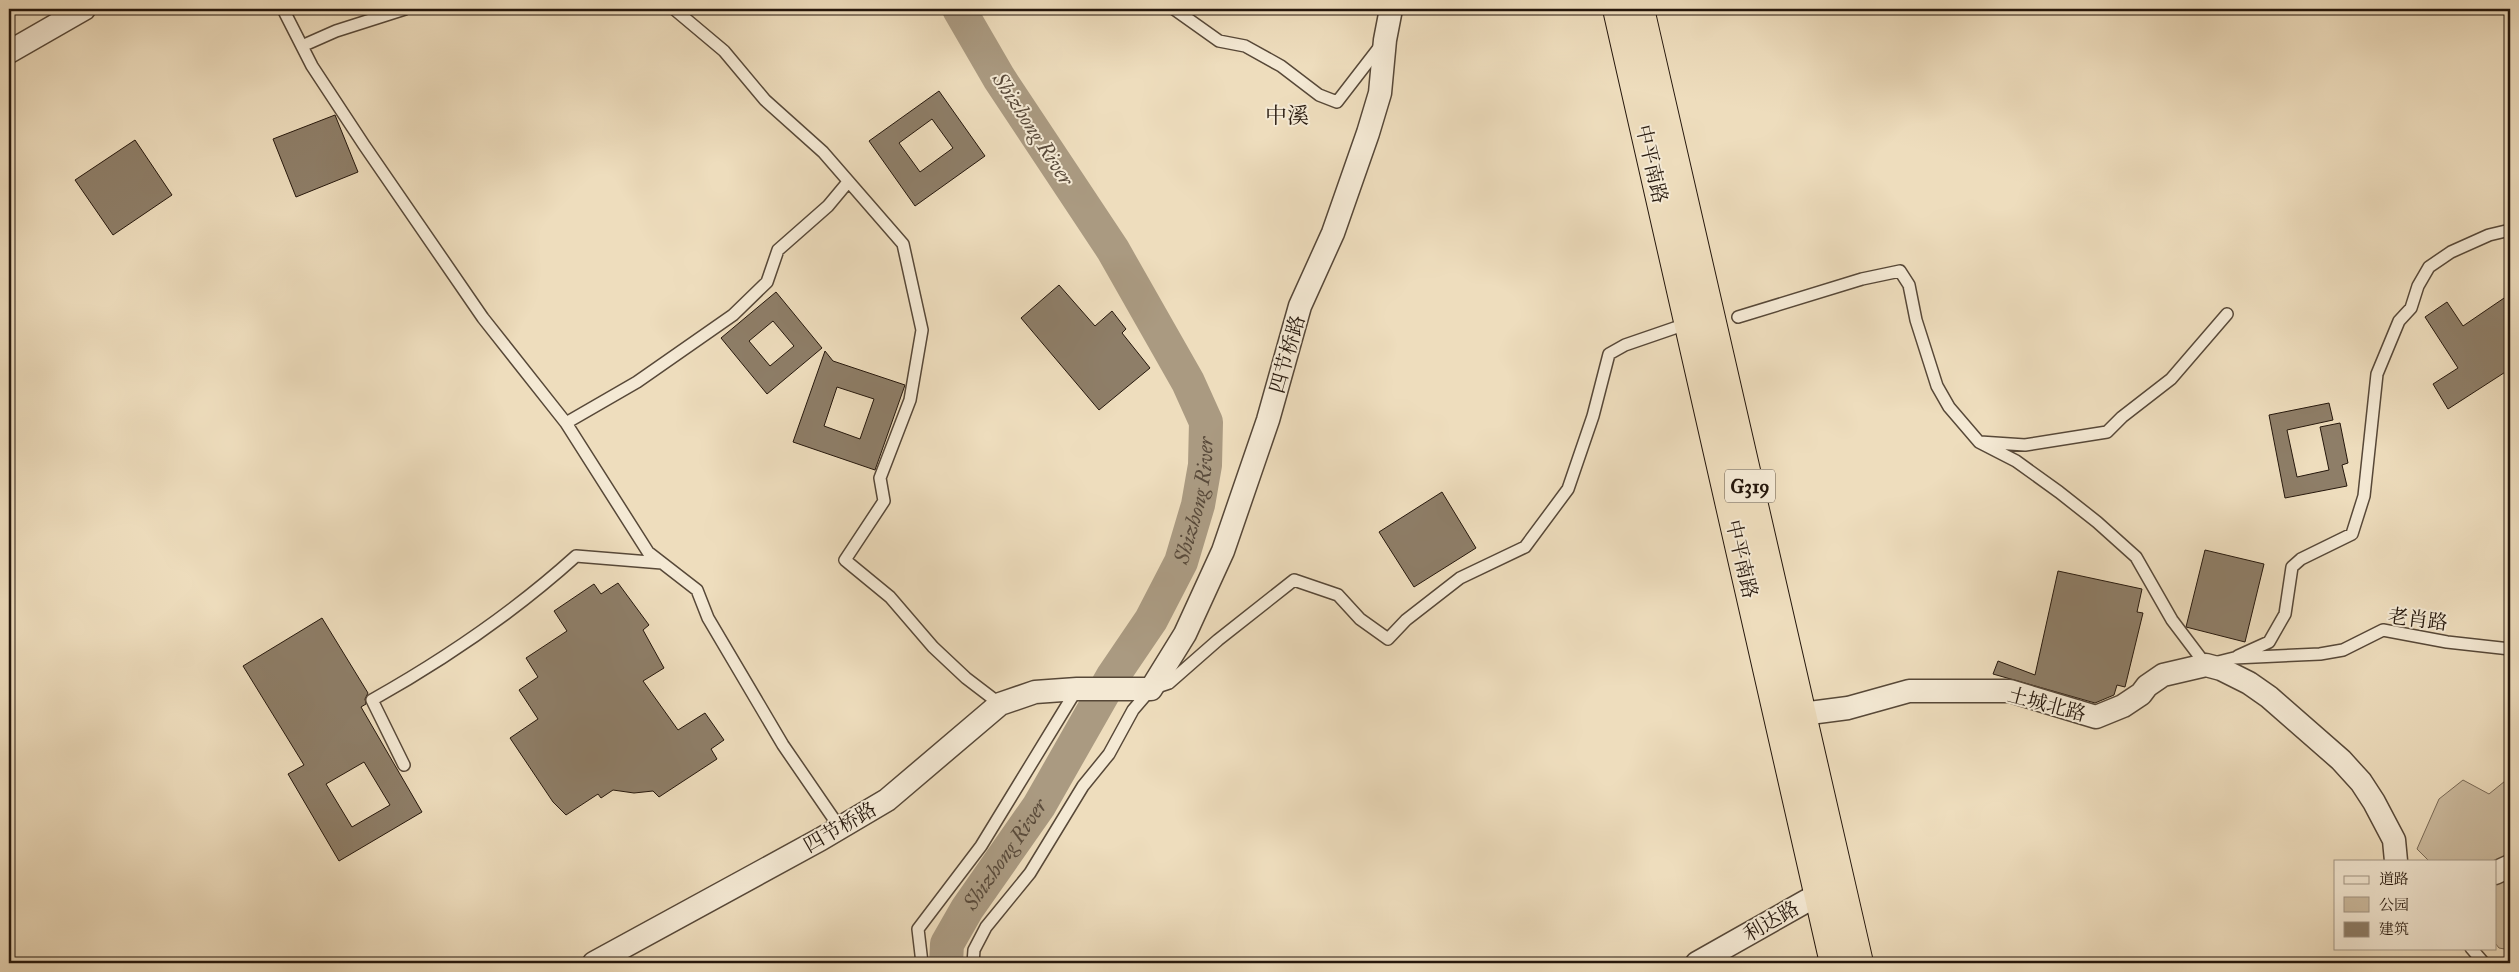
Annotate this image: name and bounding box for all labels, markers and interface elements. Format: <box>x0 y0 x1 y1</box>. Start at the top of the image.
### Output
water label: Shizhong River <box>986 67 1080 191</box>
district label: 中溪 <box>1265 102 1309 129</box>
street label: 中平南路 <box>1631 122 1673 206</box>
street label: 四节桥路 <box>1264 312 1310 396</box>
water label: Shizhong River <box>1168 435 1219 568</box>
road number: G319 <box>1725 470 1775 502</box>
street label: 中平南路 <box>1721 517 1763 601</box>
street label: 老肖路 <box>2387 603 2449 635</box>
street label: 土城北路 <box>2005 682 2089 726</box>
water label: Shizhong River <box>957 793 1054 916</box>
street label: 四节桥路 <box>799 797 881 857</box>
legend <box>2334 860 2496 950</box>
text: 道路 <box>2379 870 2409 888</box>
street label: 利达路 <box>1739 896 1803 946</box>
text: 公园 <box>2379 896 2409 914</box>
text: 建筑 <box>2379 920 2409 938</box>

